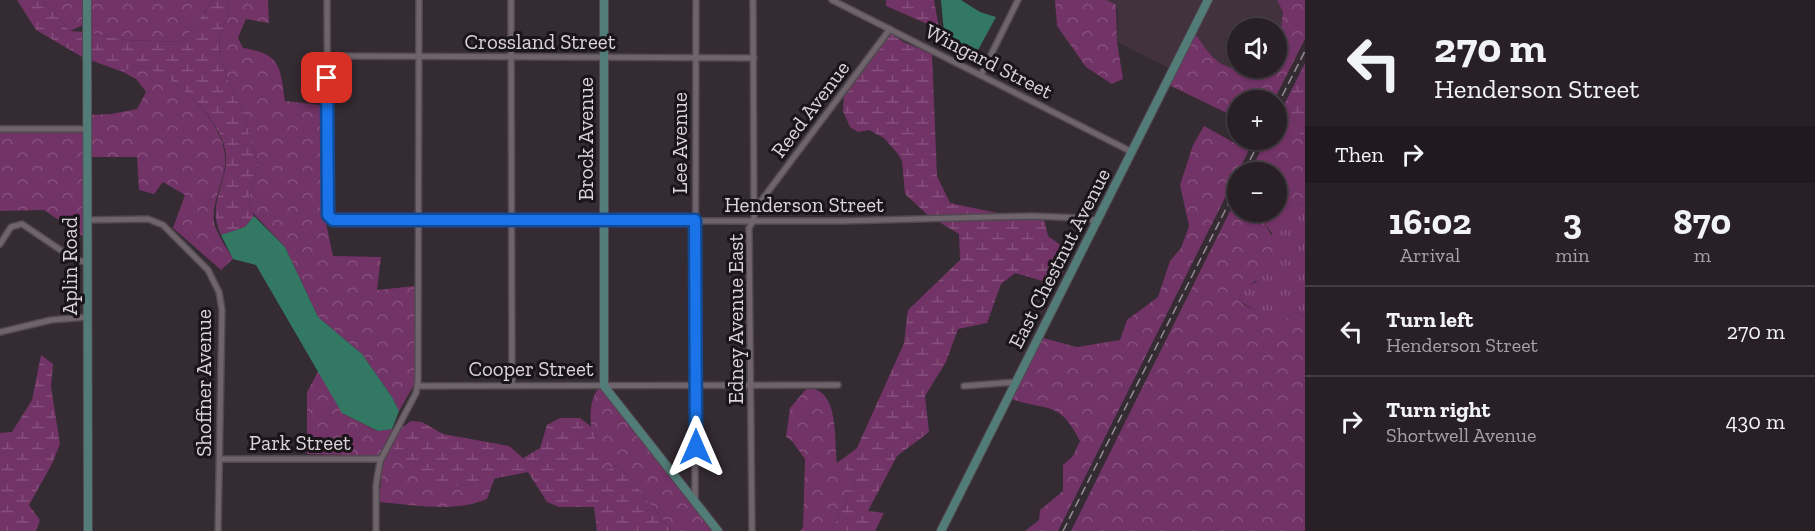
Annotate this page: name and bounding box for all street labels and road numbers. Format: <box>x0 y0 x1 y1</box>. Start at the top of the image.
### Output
street label: Wingard Street <box>921 18 1057 104</box>
street label: Crossland Street <box>465 29 616 54</box>
street label: Reed Avenue <box>766 56 855 162</box>
street label: Brock Avenue <box>573 77 598 201</box>
street label: Lee Avenue <box>667 92 692 194</box>
street label: East Chestnut Avenue <box>1003 164 1115 352</box>
street label: Henderson Street <box>724 192 884 217</box>
street label: Aplin Road <box>57 216 82 315</box>
street label: Edney Avenue East <box>723 234 748 404</box>
street label: Shoffner Avenue <box>191 309 216 457</box>
street label: Cooper Street <box>468 356 594 381</box>
street label: Park Street <box>249 430 351 455</box>

